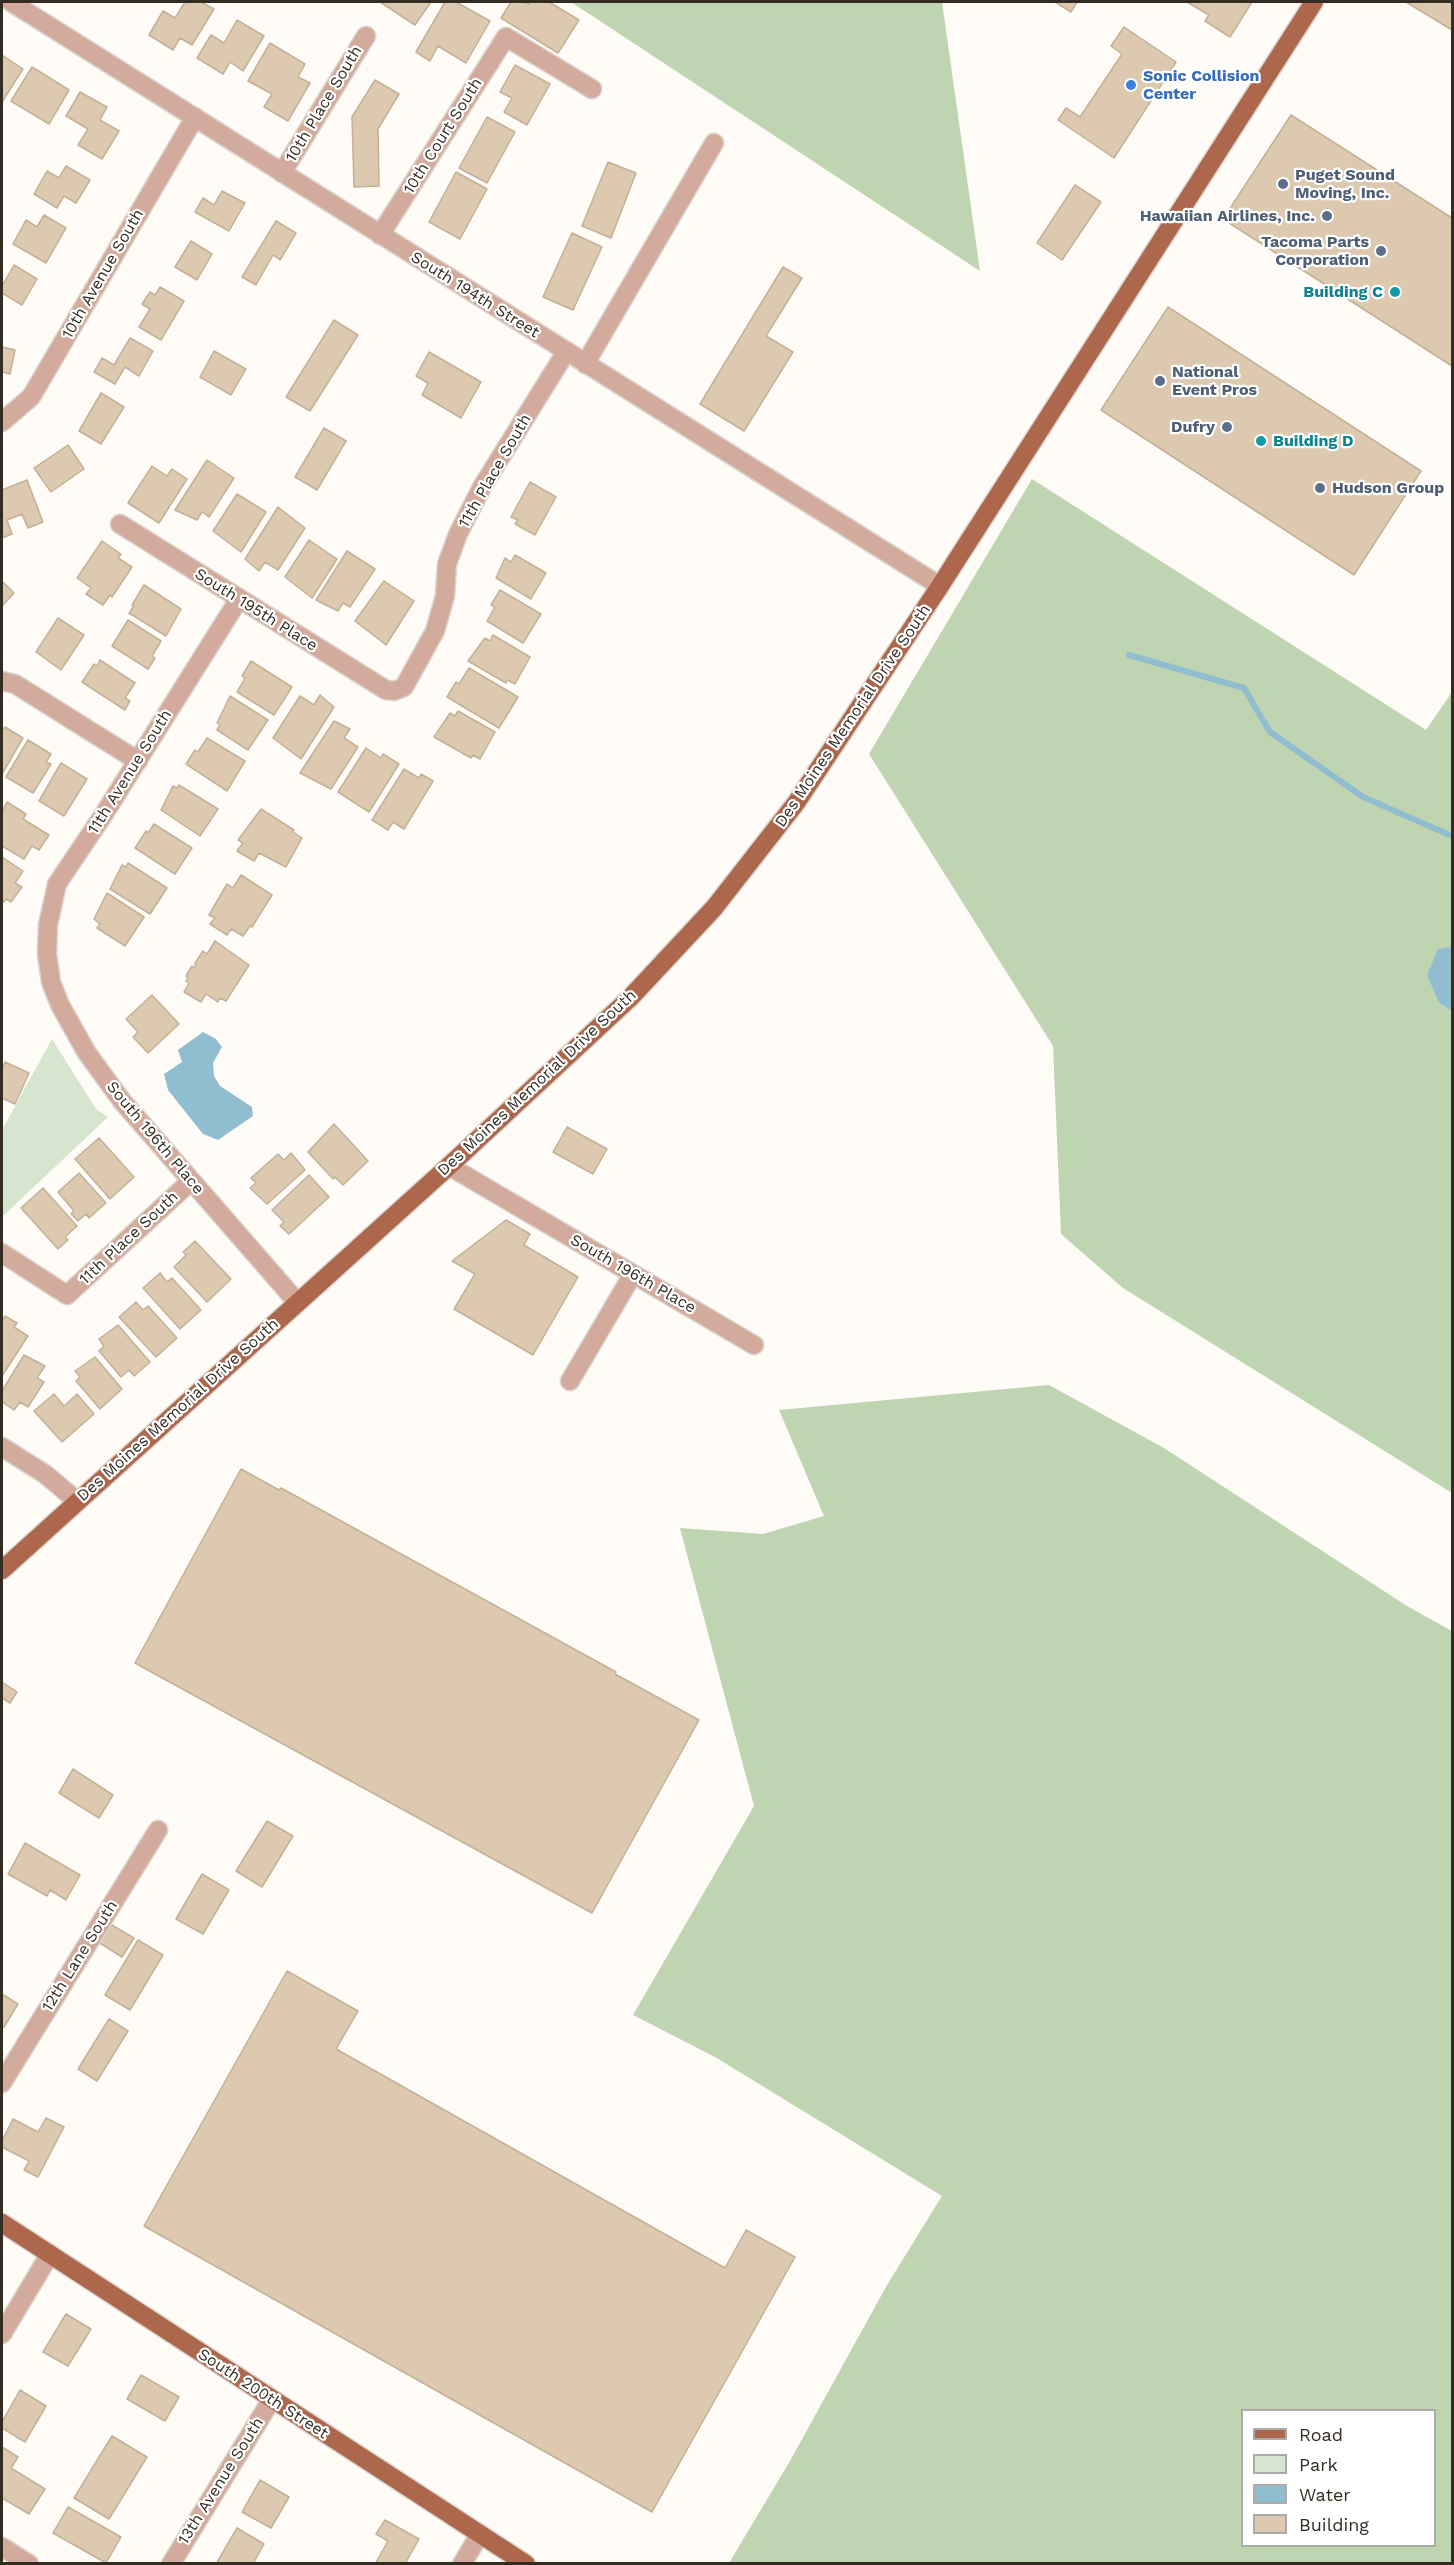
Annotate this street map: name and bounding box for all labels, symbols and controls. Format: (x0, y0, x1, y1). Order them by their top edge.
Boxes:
street label: 10th Place South (282, 43, 366, 165)
place label: Sonic Collision Center (1143, 66, 1259, 104)
street label: 10th Court South (400, 74, 486, 198)
marker: Sonic Collision Center (1124, 78, 1138, 92)
place label: Puget Sound Moving, Inc. (1295, 165, 1395, 203)
marker: Puget Sound Moving, Inc. (1276, 177, 1290, 191)
street label: 10th Avenue South (58, 206, 148, 342)
place label: Hawaiian Airlines, Inc. (1140, 206, 1315, 226)
marker: Hawaiian Airlines, Inc. (1320, 209, 1334, 223)
place label: Tacoma Parts Corporation (1261, 232, 1369, 270)
marker: Tacoma Parts Corporation (1374, 244, 1388, 258)
street label: South 194th Street (407, 248, 543, 342)
place label: Building C (1303, 282, 1383, 302)
marker: Building C (1388, 285, 1402, 299)
place label: National Event Pros (1172, 362, 1257, 400)
marker: National Event Pros (1153, 374, 1167, 388)
street label: 11th Place South (455, 411, 535, 531)
place label: Dufry (1171, 417, 1215, 437)
marker: Dufry (1220, 420, 1234, 434)
place label: Building D (1273, 431, 1353, 451)
marker: Building D (1254, 434, 1268, 448)
place label: Hudson Group (1332, 478, 1444, 498)
marker: Hudson Group (1313, 481, 1327, 495)
street label: South 195th Place (191, 564, 321, 656)
street label: Des Moines Memorial Drive South (771, 601, 935, 831)
street label: 11th Avenue South (84, 706, 176, 838)
street label: Des Moines Memorial Drive South (434, 986, 640, 1180)
street label: South 196th Place (102, 1078, 208, 1198)
street label: 11th Place South (76, 1187, 182, 1289)
street label: South 196th Place (567, 1230, 699, 1318)
street label: Des Moines Memorial Drive South (73, 1314, 283, 1506)
street label: 12th Lane South (38, 1897, 122, 2015)
street label: South 200th Street (194, 2345, 332, 2443)
legend (1241, 2409, 1436, 2547)
street label: 13th Avenue South (174, 2414, 268, 2548)
text: Road (1299, 2424, 1343, 2445)
text: Park (1299, 2454, 1338, 2475)
text: Water (1299, 2484, 1351, 2505)
text: Building (1299, 2514, 1369, 2535)

